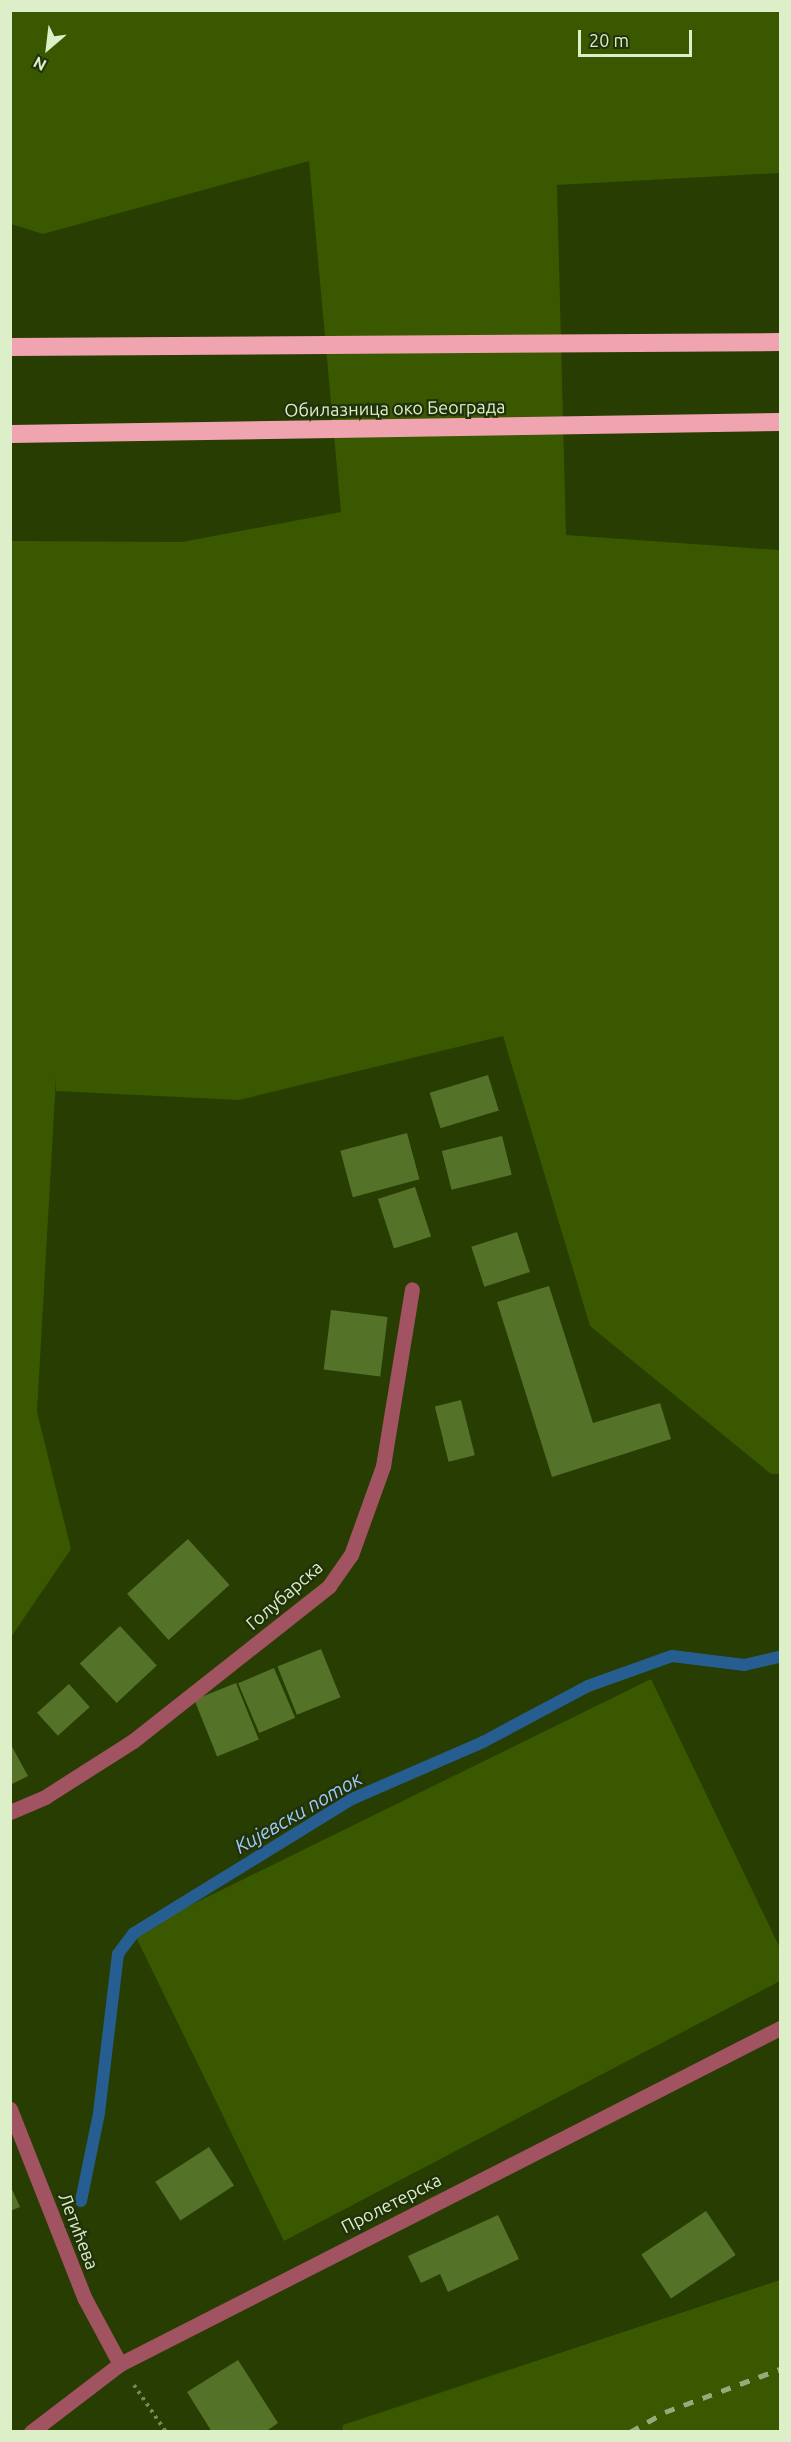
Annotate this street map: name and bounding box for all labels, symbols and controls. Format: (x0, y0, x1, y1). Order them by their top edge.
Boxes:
north arrow (18, 18, 78, 78)
scale bar (581, 18, 695, 56)
text: 20 m (589, 30, 629, 50)
text: N (30, 53, 49, 75)
street label: Обилазница око Београда (284, 395, 506, 421)
street label: Голубарска (241, 1556, 327, 1634)
water label: Кијевски поток (230, 1766, 366, 1858)
street label: Пролетерска (337, 2169, 445, 2237)
street label: Летићева (55, 2190, 103, 2272)

